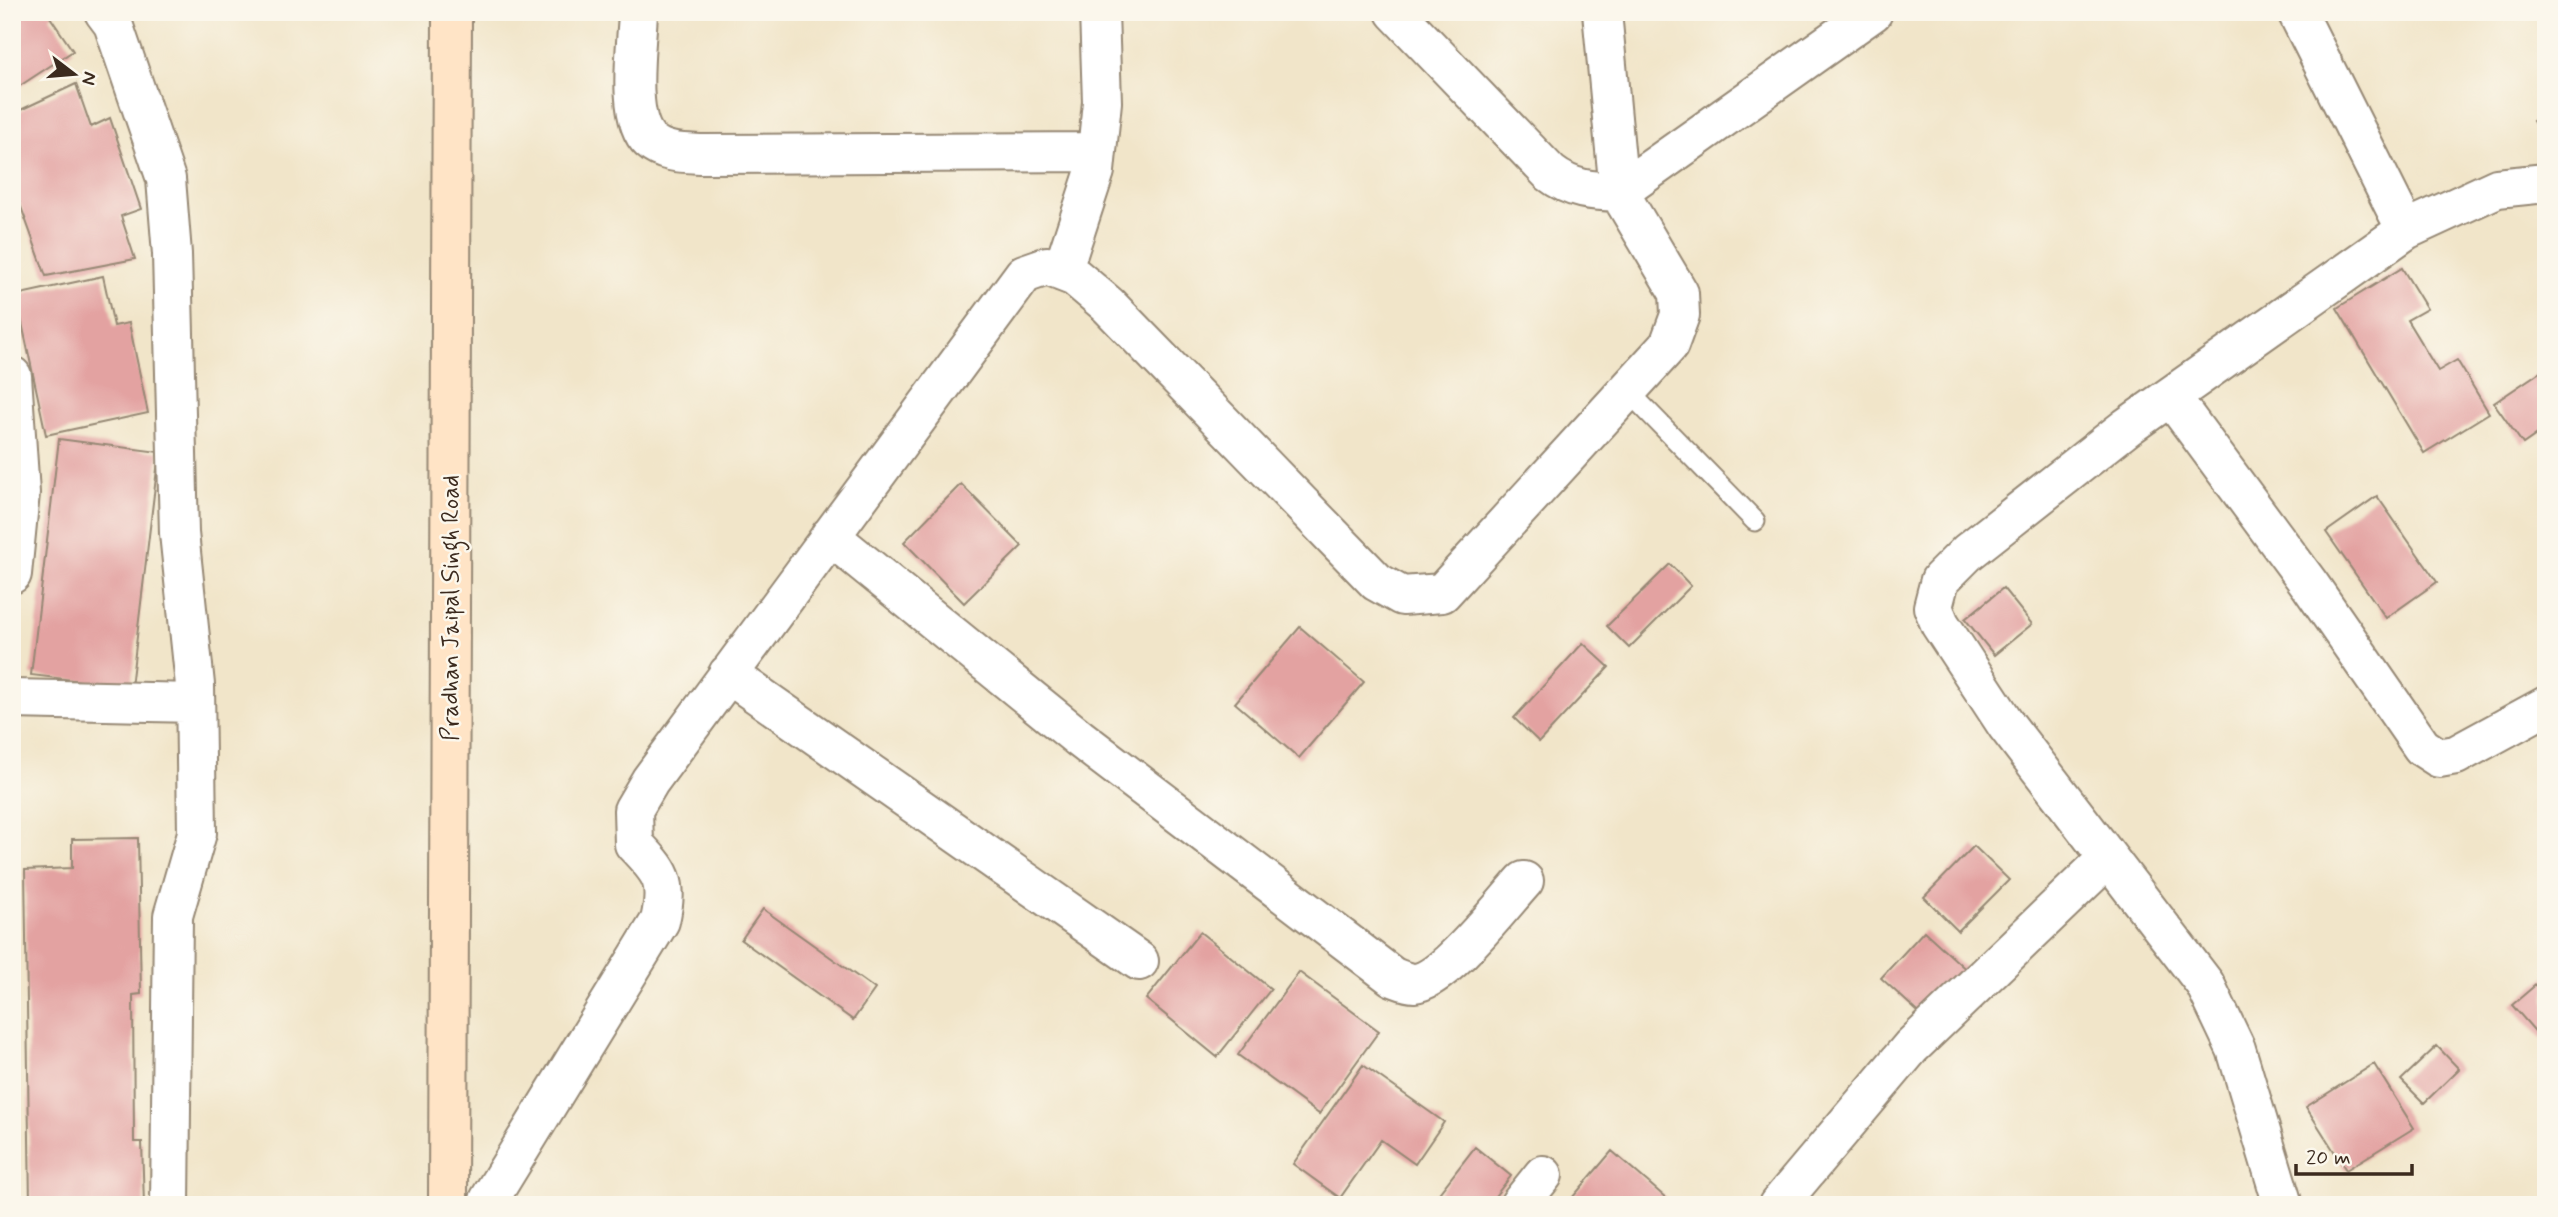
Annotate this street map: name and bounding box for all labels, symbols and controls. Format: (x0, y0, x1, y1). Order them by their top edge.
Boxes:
north arrow (38, 38, 108, 108)
text: N (75, 69, 103, 88)
street label: Pradhan Jaipal Singh Road (436, 475, 470, 741)
scale bar (2296, 1133, 2411, 1177)
text: 20 m (2306, 1144, 2351, 1172)

